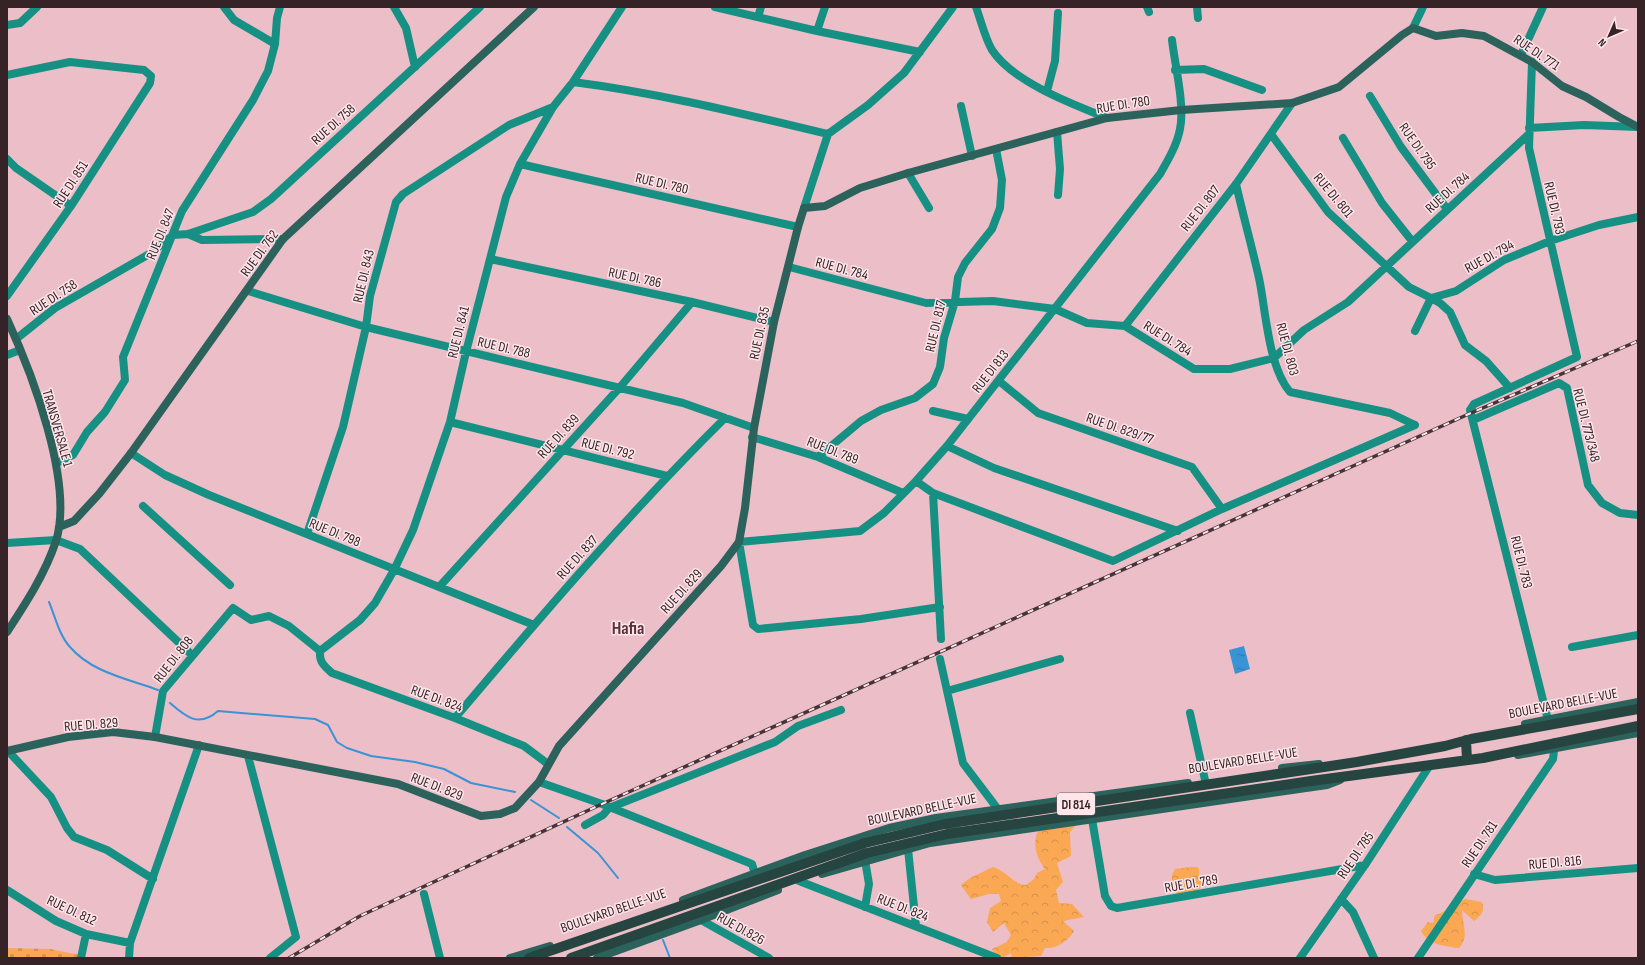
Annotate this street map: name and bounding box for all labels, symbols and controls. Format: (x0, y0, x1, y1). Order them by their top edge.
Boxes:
north arrow (1589, 16, 1629, 56)
street label: RUE DI. 771 (1510, 31, 1563, 74)
text: N (1596, 36, 1609, 49)
street label: RUE DI. 780 (1095, 92, 1151, 117)
street label: RUE DI. 758 (308, 100, 359, 149)
street label: RUE DI. 795 (1395, 120, 1440, 173)
street label: RUE DI. 851 (49, 158, 92, 211)
street label: RUE DI. 784 (1422, 168, 1473, 217)
street label: RUE DI. 780 (634, 169, 690, 198)
street label: RUE DI. 801 (1310, 169, 1357, 221)
street label: RUE DI. 793 (1540, 180, 1569, 236)
street label: RUE DI. 807 (1177, 182, 1224, 235)
street label: RUE DI. 847 (143, 206, 179, 262)
street label: RUE DI. 762 (237, 226, 282, 280)
street label: RUE DI. 794 (1462, 236, 1517, 277)
street label: RUE DI. 843 (349, 248, 378, 304)
street label: RUE DI. 784 (814, 253, 870, 284)
street label: RUE DI. 786 (607, 264, 663, 291)
street label: RUE DI. 758 (26, 276, 80, 319)
street label: RUE DI. 817 (921, 298, 950, 354)
street label: RUE DI. 841 (444, 304, 473, 360)
street label: RUE DI. 835 (746, 305, 773, 361)
street label: RUE DI. 784 (1140, 317, 1195, 360)
street label: RUE DI. 803 (1272, 321, 1303, 378)
street label: RUE DI. 788 (476, 333, 532, 362)
street label: RUE DI 813 (968, 346, 1013, 396)
street label: TRANSVERSALE 1 (38, 387, 77, 469)
street label: RUE DI. 773/348 (1569, 387, 1604, 464)
street label: RUE DI. 829/77 (1084, 409, 1156, 448)
street label: RUE DI. 839 (534, 411, 583, 462)
street label: RUE DI. 789 (805, 433, 861, 468)
street label: RUE DI. 792 (580, 434, 636, 463)
street label: RUE DI. 798 (307, 514, 363, 550)
street label: RUE DI. 837 (553, 531, 602, 583)
street label: RUE DI. 783 (1507, 534, 1536, 590)
street label: RUE DI. 829 (657, 566, 706, 617)
district label: Hafia (612, 618, 644, 639)
street label: RUE DI. 808 (150, 633, 197, 686)
street label: RUE DI. 824 (409, 681, 465, 716)
street label: BOULEVARD BELLE-VUE (1507, 685, 1619, 722)
street label: RUE DI. 829 (63, 714, 119, 735)
street label: BOULEVARD BELLE-VUE (1187, 743, 1299, 778)
street label: RUE DI. 829 (408, 769, 465, 804)
street label: BOULEVARD BELLE-VUE (866, 790, 978, 829)
road number: DI 814 (1057, 793, 1095, 815)
street label: RUE DI. 781 (1458, 818, 1501, 871)
street label: RUE DI. 785 (1333, 828, 1378, 882)
street label: RUE DI. 816 (1528, 852, 1582, 873)
street label: RUE DI. 789 (1163, 870, 1219, 897)
street label: BOULEVARD BELLE-VUE (558, 884, 668, 936)
street label: RUE DI. 824 (875, 890, 931, 925)
street label: RUE DI. 812 (44, 892, 100, 929)
street label: RUE DI.826 (714, 908, 768, 948)

